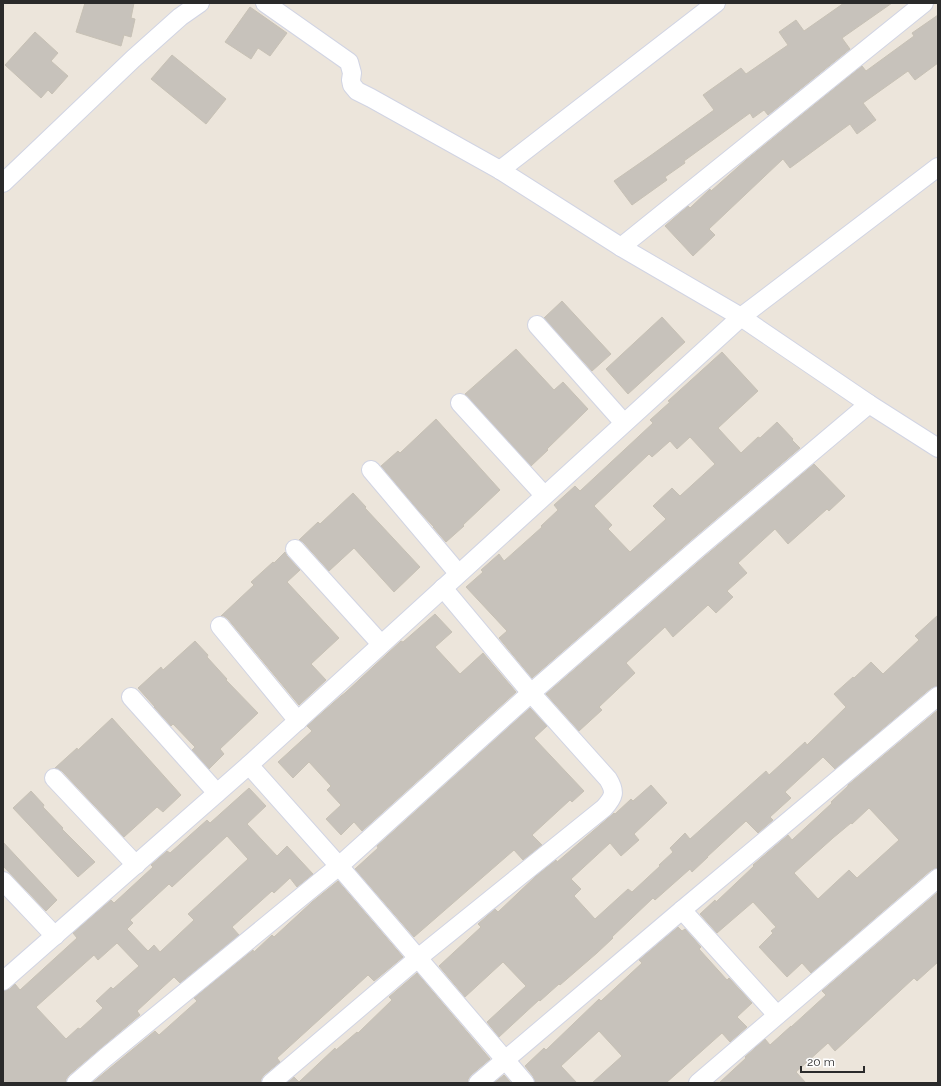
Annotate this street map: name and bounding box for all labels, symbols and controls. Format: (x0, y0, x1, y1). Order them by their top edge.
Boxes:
scale bar (801, 1048, 864, 1074)
text: 20 m (807, 1055, 835, 1069)

